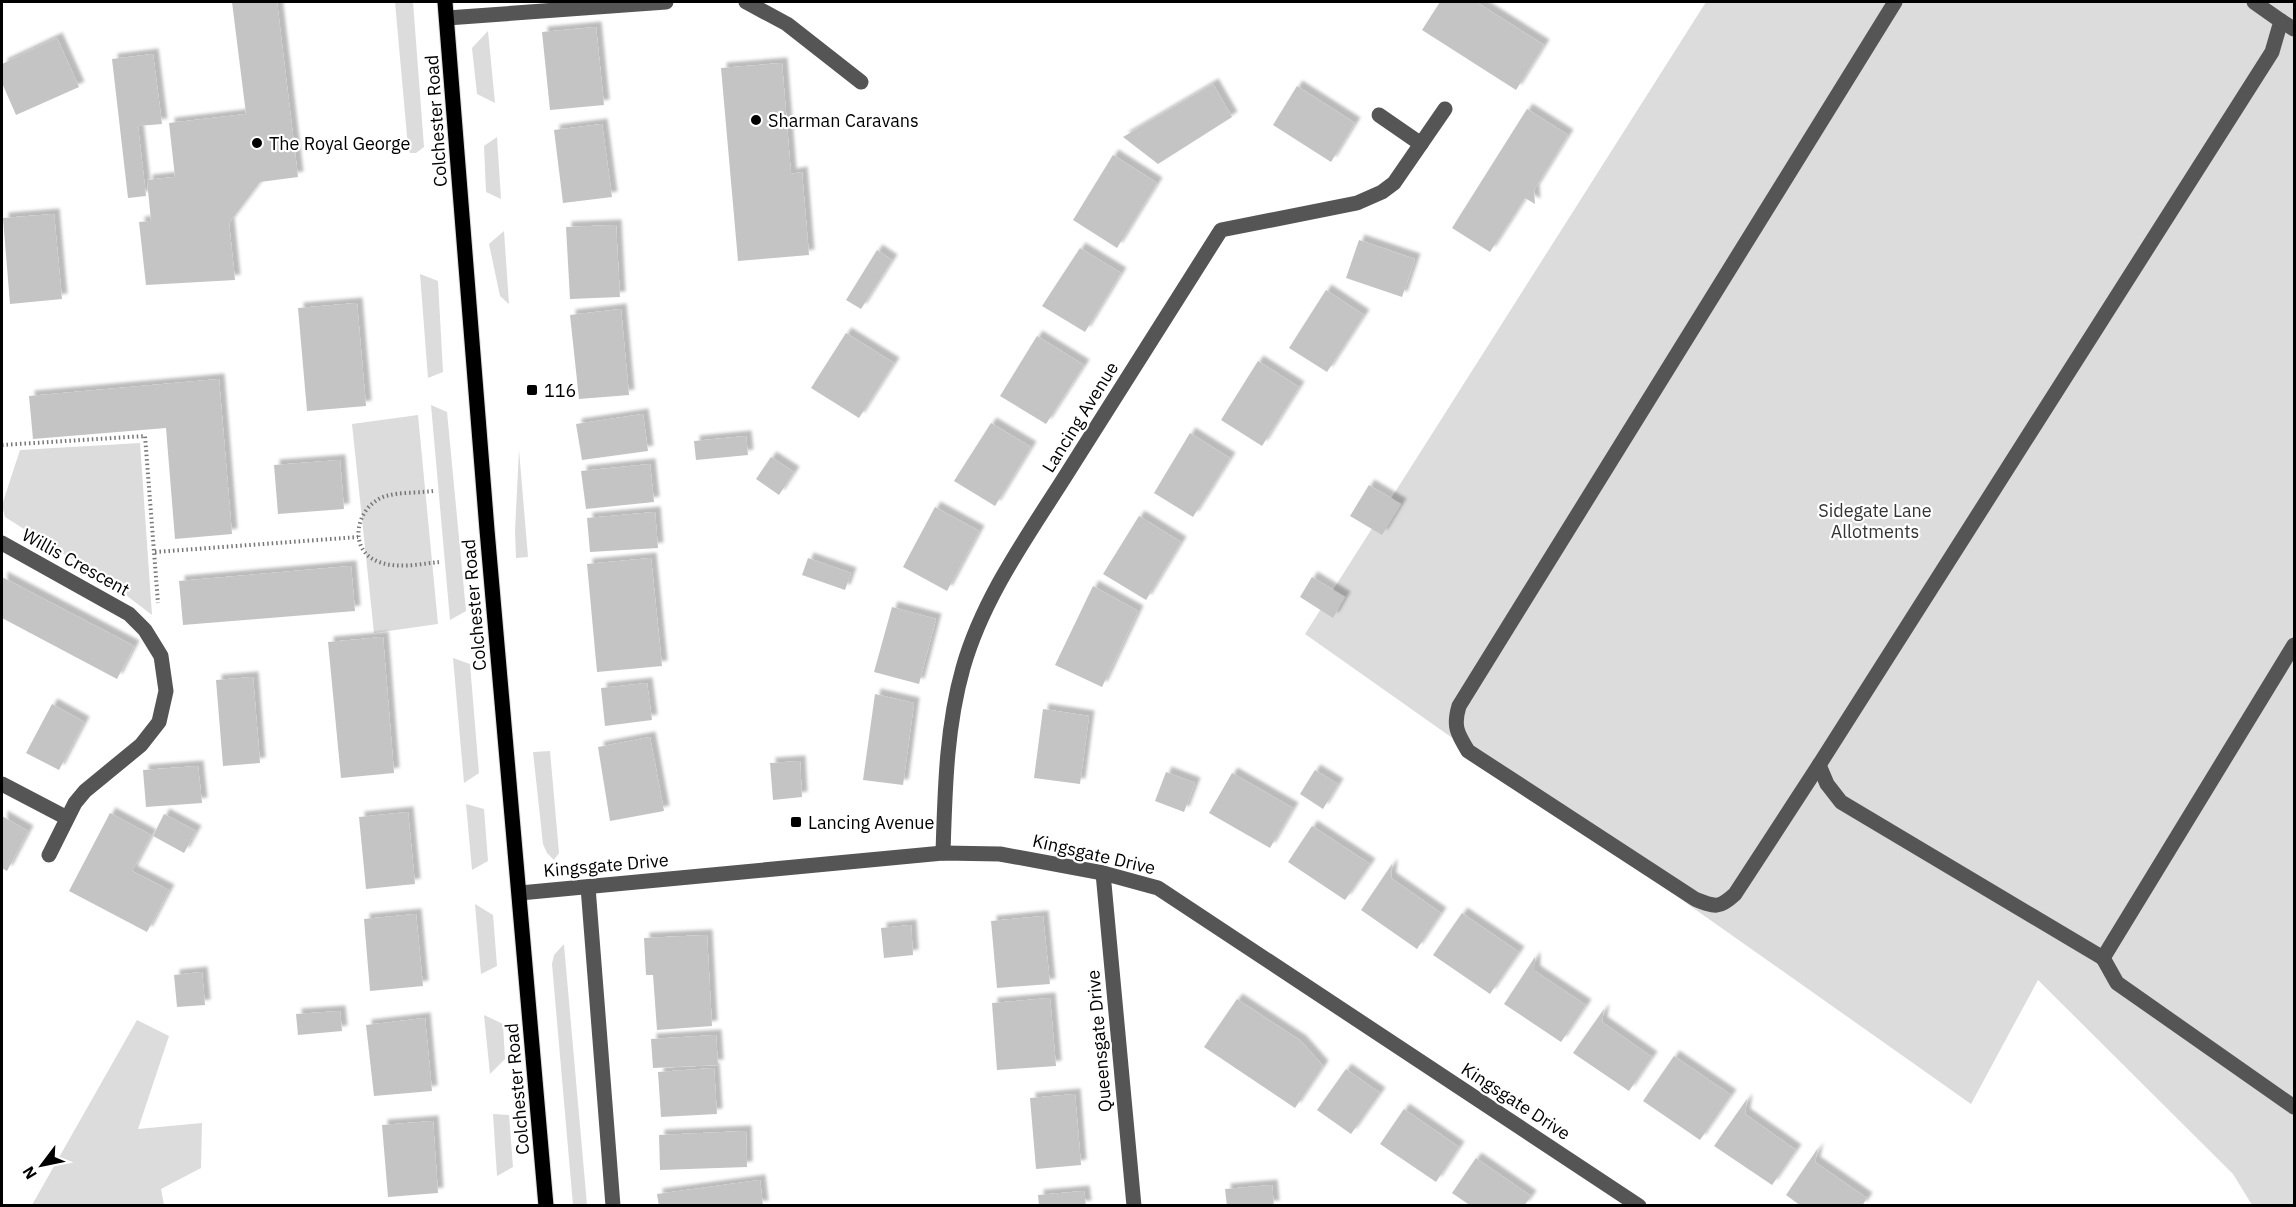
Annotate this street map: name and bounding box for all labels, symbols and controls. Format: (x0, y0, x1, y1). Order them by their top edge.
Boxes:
street label: Colchester Road (420, 54, 452, 188)
place label: Sharman Caravans (768, 109, 919, 132)
marker: Sharman Caravans (749, 113, 763, 127)
place label: The Royal George (269, 132, 410, 155)
marker: The Royal George (250, 136, 264, 150)
street label: Lancing Avenue (1037, 357, 1123, 477)
place label: 116 (544, 379, 576, 402)
marker: 116 (525, 383, 539, 397)
park label: Sidegate Lane Allotments (1818, 499, 1932, 543)
street label: Willis Crescent (18, 523, 134, 601)
street label: Colchester Road (457, 538, 491, 672)
place label: Lancing Avenue (808, 811, 935, 834)
marker: Lancing Avenue (789, 815, 803, 829)
street label: Kingsgate Drive (1030, 829, 1158, 879)
street label: Kingsgate Drive (543, 848, 670, 882)
street label: Queensgate Drive (1081, 969, 1117, 1113)
street label: Colchester Road (500, 1022, 534, 1156)
street label: Kingsgate Drive (1457, 1057, 1575, 1145)
north arrow (12, 1135, 72, 1195)
text: N (18, 1163, 41, 1183)

